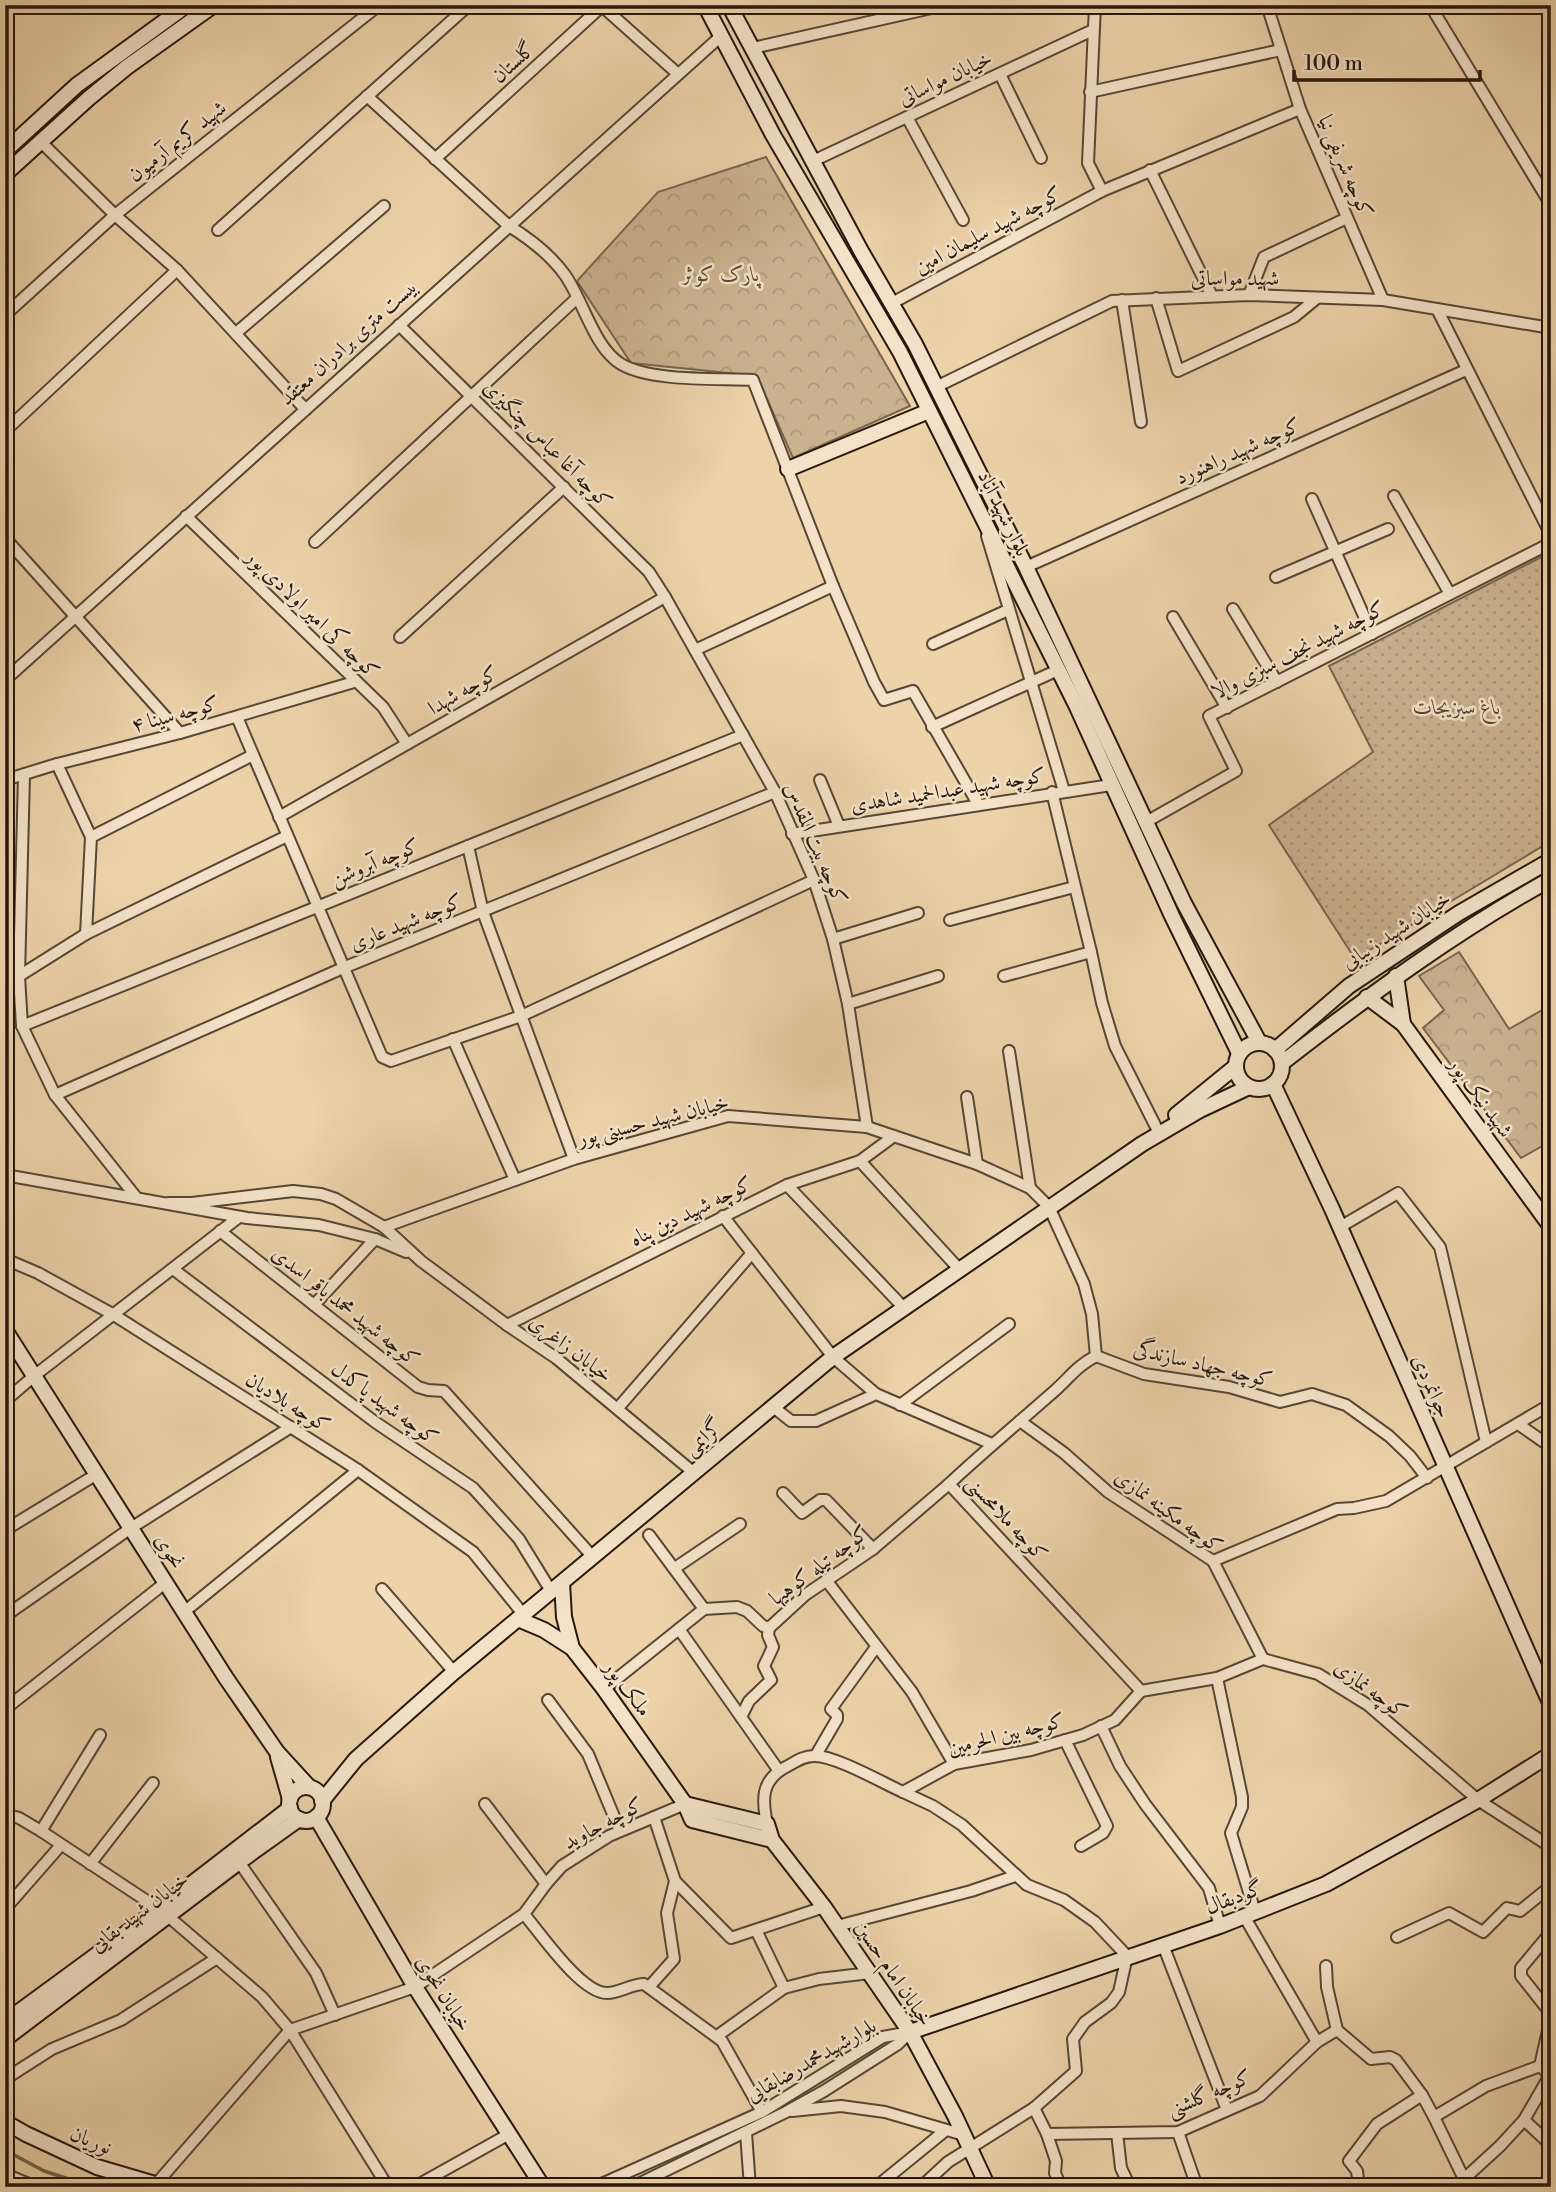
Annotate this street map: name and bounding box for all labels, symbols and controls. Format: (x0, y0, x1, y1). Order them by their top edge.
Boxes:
street label: گلستان (486, 36, 541, 89)
scale bar (1294, 38, 1479, 82)
street label: خیابان مواساتی (894, 46, 997, 112)
text: 100 m (1304, 51, 1363, 77)
street label: شهید کریم آرمیون (123, 94, 235, 191)
street label: کوچه شریفی نیا (1311, 111, 1378, 222)
street label: کوچه شهید سلیمان امین (910, 181, 1067, 281)
park label: پارک کوثر (680, 262, 762, 289)
street label: شهید مواساتی (1191, 266, 1279, 292)
street label: بیست متری برادران معتقد (274, 274, 423, 412)
street label: کوچه آغا عباس چنگیزی (477, 374, 618, 515)
street label: کوچه شهید راهنورد (1171, 413, 1305, 491)
street label: بلوار شهید آباد (971, 466, 1036, 561)
street label: کوچه کی امیر اولادی پور (238, 542, 385, 686)
street label: کوچه شهید نجف سبزی والا (1207, 596, 1390, 706)
street label: کوچه شهدا (423, 660, 504, 721)
street label: کوچه سینا ۴ (129, 691, 222, 739)
park label: باغ سبزیجات (1413, 695, 1501, 725)
street label: کوچه شهید عبدالحمید شاهدی (849, 763, 1047, 819)
street label: کوچه بیت المقدس (778, 779, 852, 908)
street label: کوچه آبروشن (327, 832, 424, 893)
street label: خیابان شهید زیبایی (1337, 886, 1456, 976)
street label: کوچه شهید عاری (346, 888, 467, 957)
street label: شهید نیک پور (1440, 1051, 1518, 1144)
street label: خیابان شهید حسینی پور (573, 1090, 732, 1154)
street label: کوچه شهید دین پناه (626, 1171, 757, 1254)
street label: کوچه شهید محمد باقر اسدی (266, 1241, 425, 1373)
street label: خیابان زاغری (523, 1309, 617, 1389)
street label: کوچه جهاد سازندگی (1131, 1332, 1276, 1394)
street label: جوانمردی (1405, 1350, 1457, 1423)
street label: کوچه شهید پاکدل (325, 1355, 444, 1452)
street label: کوچه بلادیان (240, 1367, 335, 1439)
street label: گرایمی (677, 1412, 729, 1462)
street label: کوچه مکینه نمازی (1109, 1464, 1228, 1560)
street label: کوچه ملامحسنی (959, 1470, 1053, 1568)
street label: کوچه تیله کوهیها (765, 1520, 875, 1612)
street label: نحوی (148, 1529, 190, 1574)
street label: ملک پور (596, 1654, 657, 1723)
street label: کوچه نمازی (1329, 1654, 1412, 1725)
street label: کوچه بین الحرمین (945, 1708, 1067, 1762)
street label: کوچه جاوید (559, 1792, 648, 1856)
street label: خیابان شهید بقایی (85, 1867, 194, 1958)
street label: گودبقال (1202, 1875, 1267, 1921)
street label: خیابان امام حسین (845, 1916, 938, 2034)
street label: خیابان نحوی (409, 1950, 477, 2037)
street label: بلوارشهیدمحمدرضابقایی (742, 2013, 881, 2109)
street label: کوچه گلشنی (1163, 2064, 1256, 2124)
street label: نوریان (66, 2121, 115, 2161)

